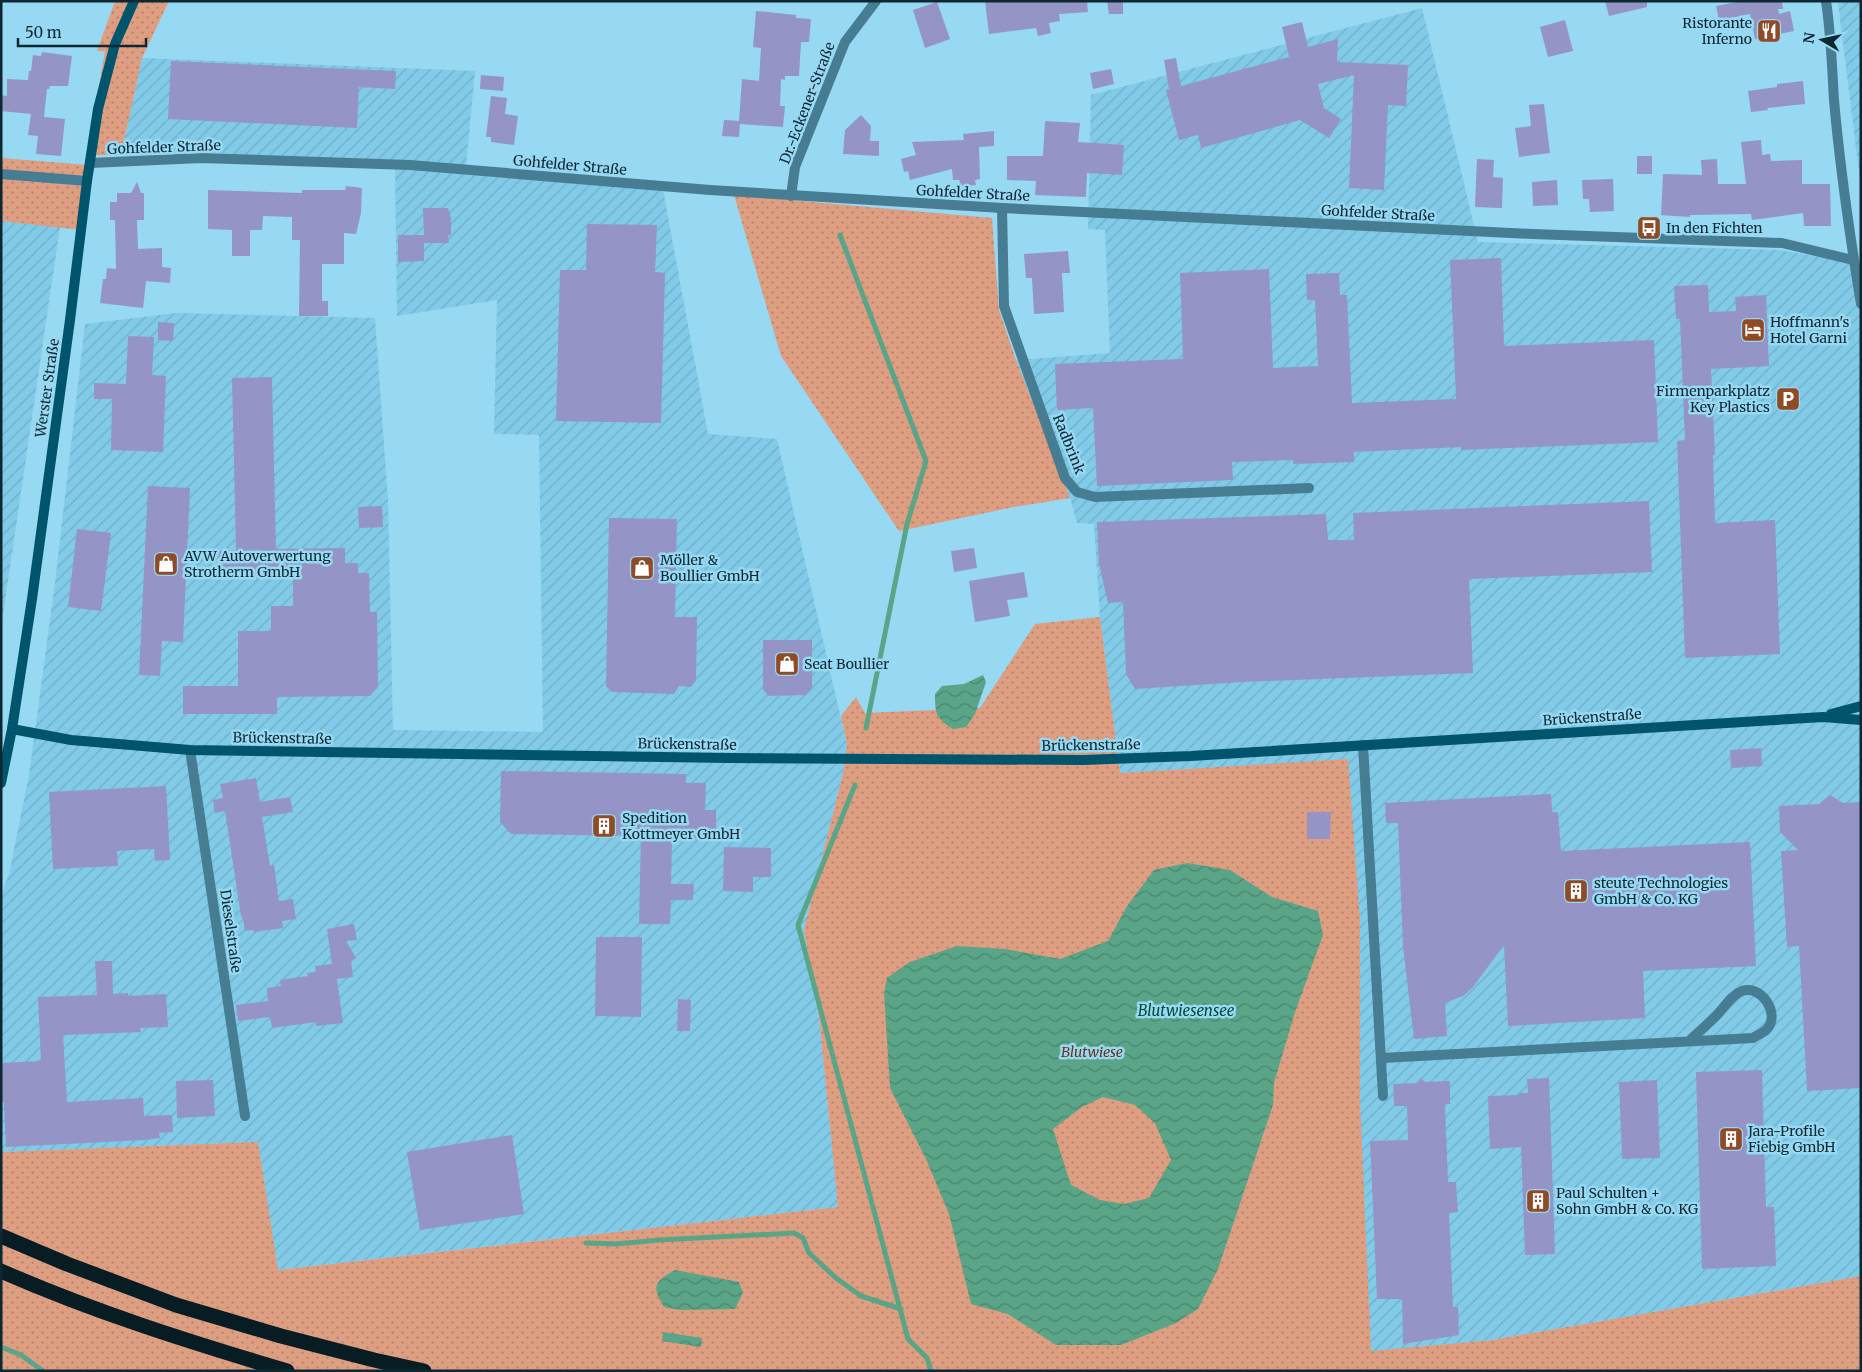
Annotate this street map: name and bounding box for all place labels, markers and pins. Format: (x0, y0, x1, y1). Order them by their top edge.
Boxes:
place label: Ristorante Inferno (1682, 14, 1752, 48)
restaurant icon: Ristorante Inferno (1756, 18, 1782, 44)
bus stop icon: In den Fichten (1636, 215, 1662, 241)
place label: In den Fichten (1666, 219, 1763, 237)
place label: Hoffmann's Hotel Garni (1770, 313, 1850, 347)
hotel icon: Hoffmann's Hotel Garni (1740, 317, 1766, 343)
place label: Firmenparkplatz Key Plastics (1656, 382, 1770, 416)
parking icon: Firmenparkplatz Key Plastics (1775, 386, 1801, 412)
place label: AVW Autoverwertung Strotherm GmbH (183, 547, 331, 581)
shop icon: AVW Autoverwertung Strotherm GmbH (153, 551, 179, 577)
place label: Möller & Boullier GmbH (660, 551, 760, 585)
shop icon: Möller & Boullier GmbH (629, 555, 655, 581)
shop icon: Seat Boullier (774, 651, 800, 677)
place label: Seat Boullier (804, 655, 889, 673)
place label: Spedition Kottmeyer GmbH (622, 809, 740, 843)
building icon: Spedition Kottmeyer GmbH (591, 813, 617, 839)
place label: steute Technologies GmbH & Co. KG (1594, 874, 1728, 908)
building icon: steute Technologies GmbH & Co. KG (1563, 878, 1589, 904)
place label: Jara-Profile Fiebig GmbH (1747, 1122, 1836, 1156)
building icon: Jara-Profile Fiebig GmbH (1718, 1126, 1744, 1152)
place label: Paul Schulten + Sohn GmbH & Co. KG (1556, 1184, 1698, 1218)
building icon: Paul Schulten + Sohn GmbH & Co. KG (1525, 1188, 1551, 1214)

